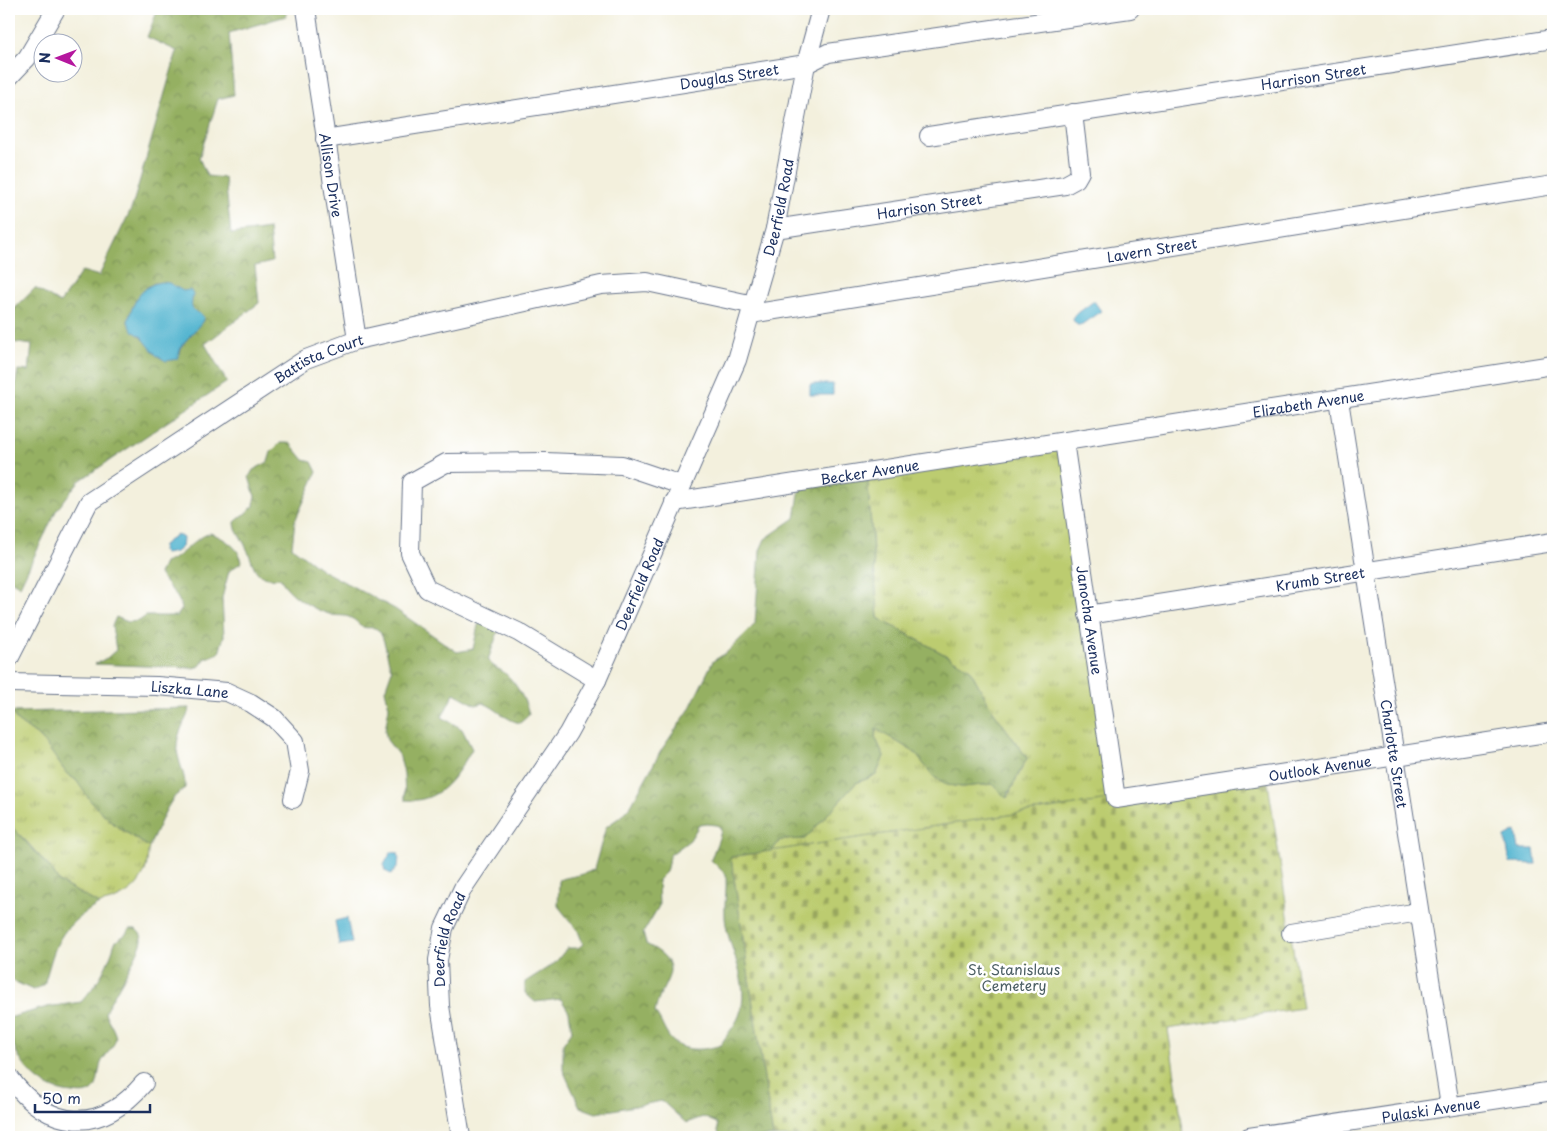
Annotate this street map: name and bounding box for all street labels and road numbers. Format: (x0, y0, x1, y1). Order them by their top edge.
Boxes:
street label: Douglas Street (678, 58, 780, 94)
street label: Harrison Street (1259, 58, 1368, 95)
street label: Allison Drive (315, 131, 348, 219)
street label: Deerfield Road (757, 157, 799, 258)
street label: Harrison Street (875, 187, 984, 224)
street label: Lavern Street (1105, 232, 1199, 267)
street label: Battista Court (269, 328, 366, 388)
street label: Elizabeth Avenue (1251, 384, 1366, 422)
street label: Becker Avenue (819, 453, 921, 490)
street label: Deerfield Road (610, 534, 668, 633)
street label: Krumb Street (1274, 561, 1366, 596)
street label: Janocha Avenue (1072, 564, 1108, 676)
street label: Liszka Lane (151, 675, 230, 703)
street label: Charlotte Street (1376, 698, 1414, 810)
street label: Outlook Avenue (1267, 749, 1373, 786)
street label: Deerfield Road (427, 888, 470, 988)
street label: Pulaski Avenue (1380, 1092, 1482, 1127)

